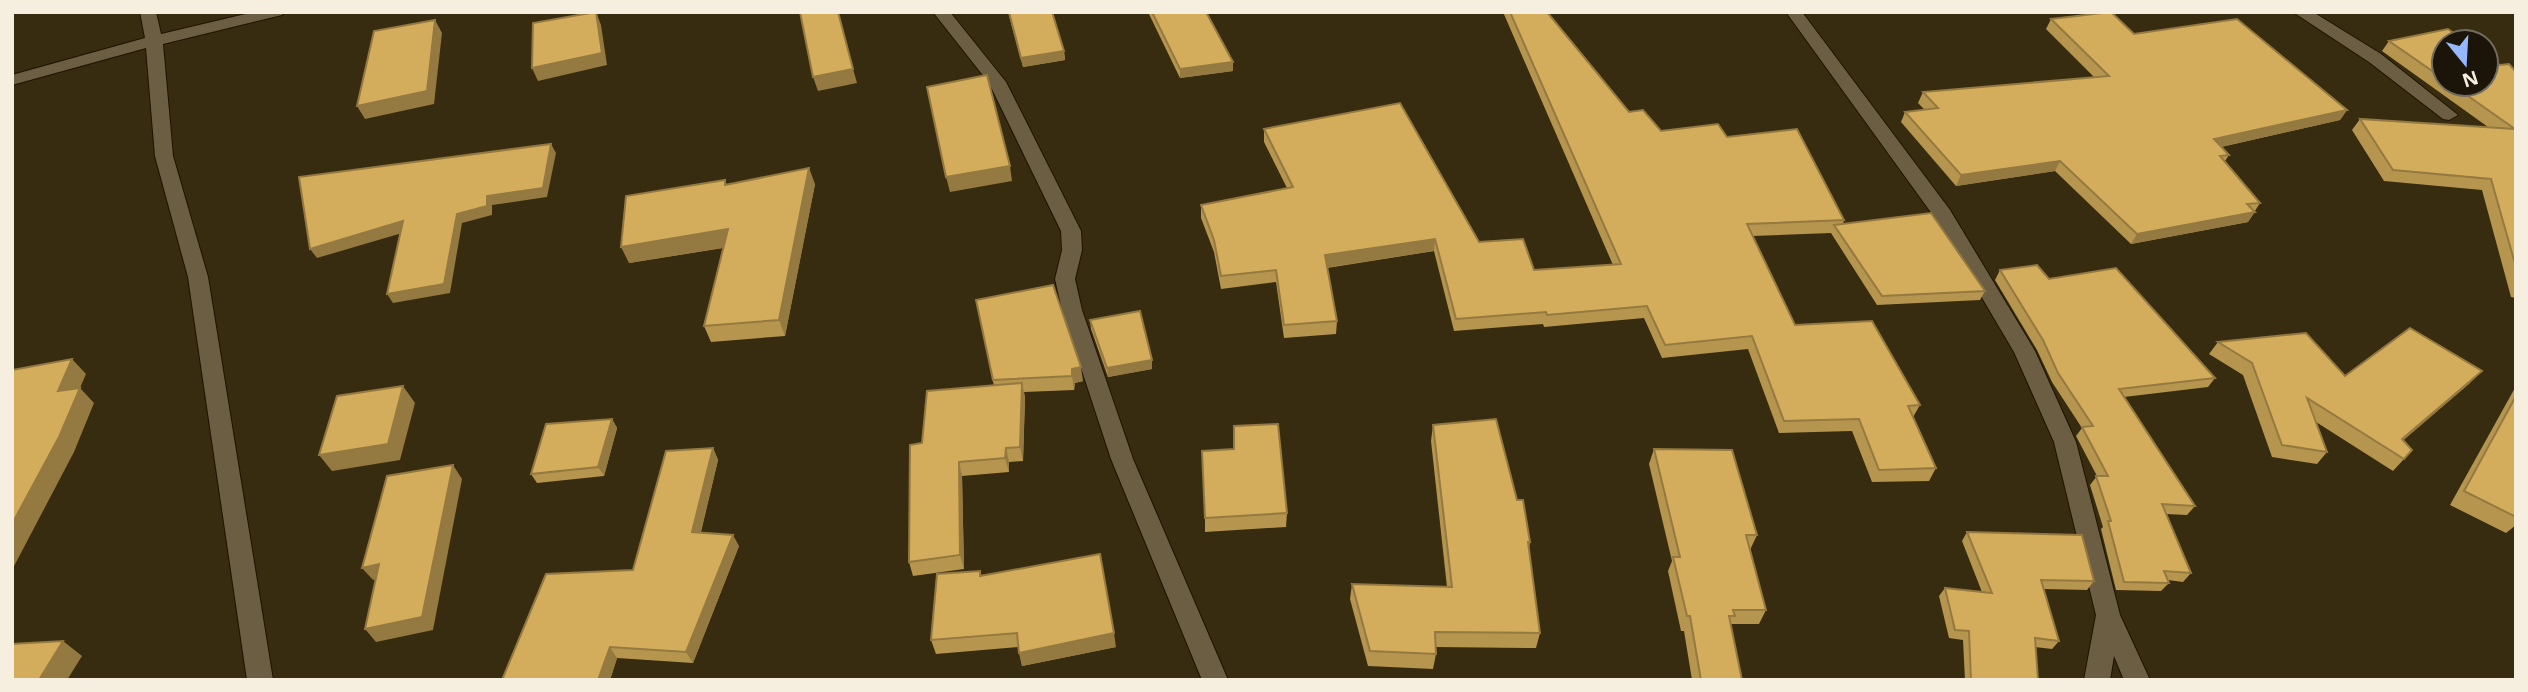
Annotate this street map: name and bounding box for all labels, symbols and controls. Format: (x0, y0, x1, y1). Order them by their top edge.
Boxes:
north arrow (2430, 28, 2500, 98)
text: N (2459, 64, 2482, 94)

